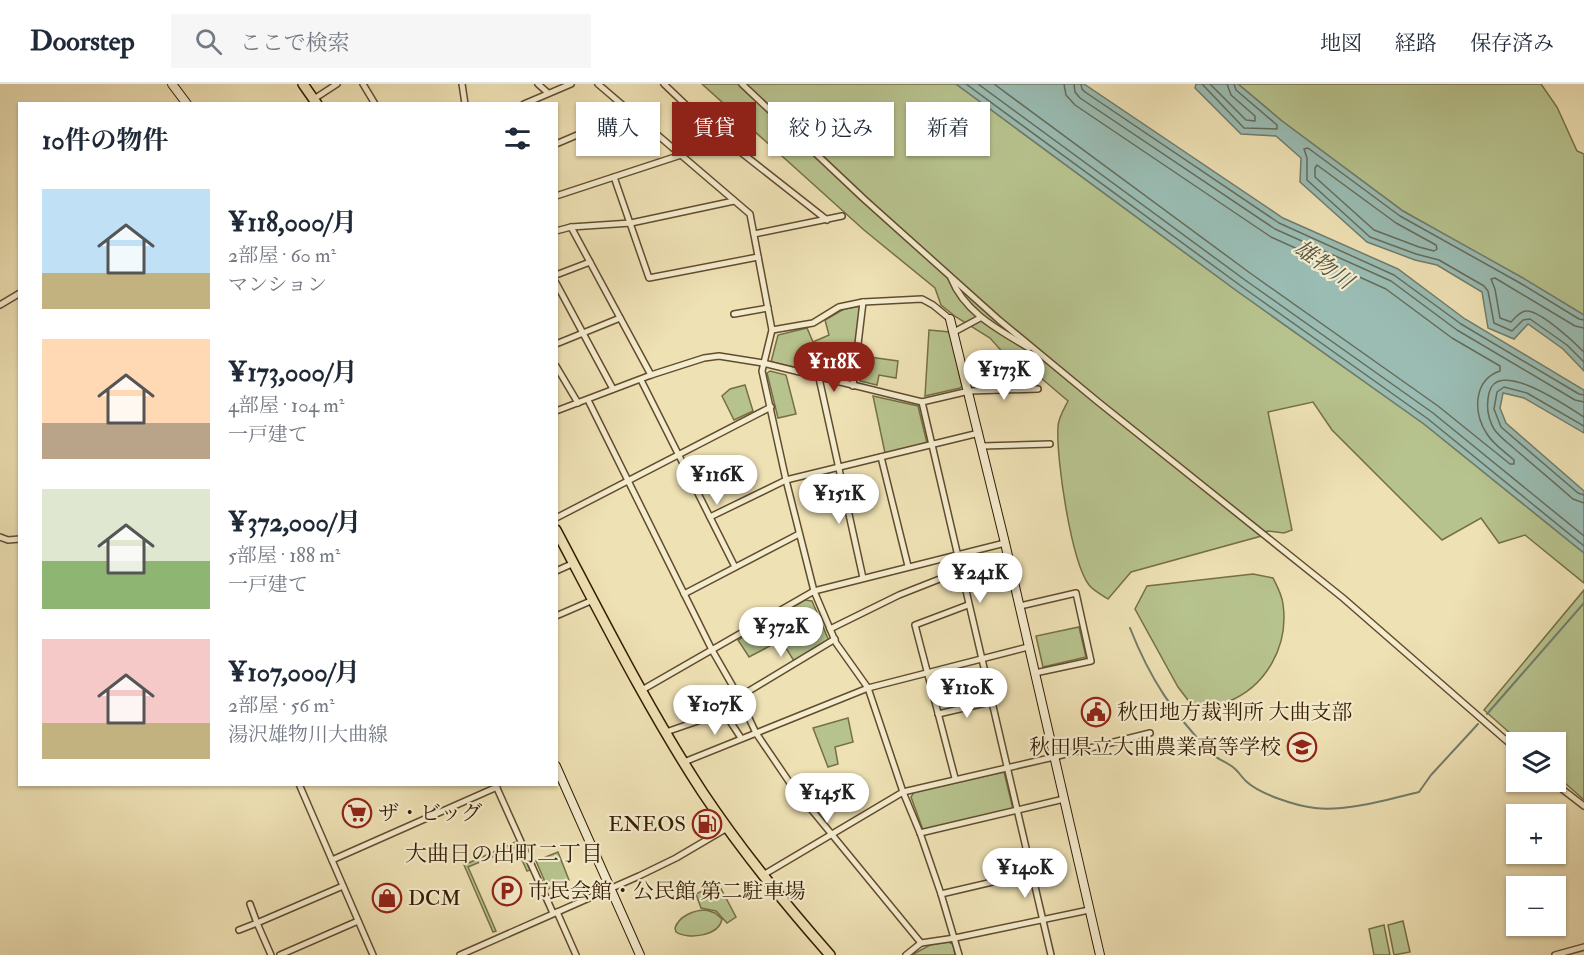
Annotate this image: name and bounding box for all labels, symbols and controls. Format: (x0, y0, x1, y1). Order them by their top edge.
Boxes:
search box (171, 14, 591, 68)
text: Doorstep (30, 24, 135, 59)
icon: search (192, 25, 225, 58)
text: ここで検索 (240, 29, 350, 57)
text: 地図 (1320, 30, 1362, 57)
text: 経路 (1395, 30, 1437, 57)
text: 保存済み (1470, 30, 1554, 57)
chip: 購入 (576, 102, 660, 156)
chip: 賃貸 (672, 102, 756, 156)
chip: 絞り込み (768, 102, 894, 156)
chip: 新着 (906, 102, 990, 156)
icon: filters (501, 122, 534, 155)
text: 10件の物件 (42, 125, 168, 157)
text: ¥118,000/月 (228, 207, 357, 239)
icon: home (90, 213, 162, 285)
water label: 雄物川 (1288, 234, 1360, 297)
text: 2部屋 · 60 m² (228, 243, 336, 268)
text: マンション (228, 272, 327, 297)
pin: ¥118K (792, 342, 876, 393)
text: ¥118K (808, 349, 860, 374)
pin: ¥173K (962, 350, 1046, 401)
text: ¥173,000/月 (228, 357, 358, 389)
text: ¥173K (977, 357, 1031, 382)
icon: home (90, 363, 162, 435)
text: 4部屋 · 104 m² (228, 393, 344, 418)
text: 一戸建て (228, 422, 308, 447)
pin: ¥116K (675, 455, 759, 506)
text: ¥116K (690, 462, 744, 487)
pin: ¥151K (797, 474, 881, 525)
text: ¥151K (813, 481, 865, 506)
text: ¥372,000/月 (228, 507, 362, 539)
icon: home (90, 513, 162, 585)
text: 5部屋 · 188 m² (228, 543, 340, 568)
pin: ¥241K (938, 553, 1022, 604)
text: ¥241K (951, 560, 1009, 585)
text: 一戸建て (228, 572, 308, 597)
pin: ¥372K (739, 607, 823, 658)
text: ¥372K (753, 614, 809, 639)
text: ¥107,000/月 (228, 657, 360, 689)
icon: home (90, 663, 162, 735)
pin: ¥110K (925, 668, 1009, 719)
text: ¥110K (940, 675, 994, 700)
pin: ¥107K (673, 685, 757, 736)
text: ¥107K (687, 692, 743, 717)
text: 2部屋 · 56 m² (228, 693, 335, 718)
public building icon: 秋田地方裁判所 大曲支部 (1080, 696, 1112, 728)
place label: 秋田地方裁判所 大曲支部 (1117, 699, 1352, 726)
text: 湯沢雄物川大曲線 (228, 722, 388, 747)
school or university icon: 秋田県立大曲農業高等学校 (1286, 731, 1318, 763)
map controls (1506, 732, 1566, 936)
button: layers (1506, 732, 1566, 792)
place label: 秋田県立大曲農業高等学校 (1029, 734, 1281, 761)
pin: ¥145K (785, 773, 869, 824)
text: ¥145K (799, 780, 855, 805)
supermarket icon: ザ・ビッグ (341, 797, 373, 829)
place label: ザ・ビッグ (378, 800, 482, 827)
button: + (1506, 804, 1566, 864)
fuel station icon: ENEOS (691, 808, 723, 840)
place label: ENEOS (608, 811, 686, 838)
district label: 大曲日の出町二丁目 (405, 840, 603, 868)
pin: ¥140K (983, 848, 1067, 899)
text: ¥140K (996, 855, 1054, 880)
parking icon: 市民会館・公民館 第二駐車場 (491, 875, 523, 907)
button: − (1506, 876, 1566, 936)
place label: 市民会館・公民館 第二駐車場 (528, 878, 805, 905)
shop icon: DCM (371, 882, 403, 914)
place label: DCM (408, 885, 461, 912)

